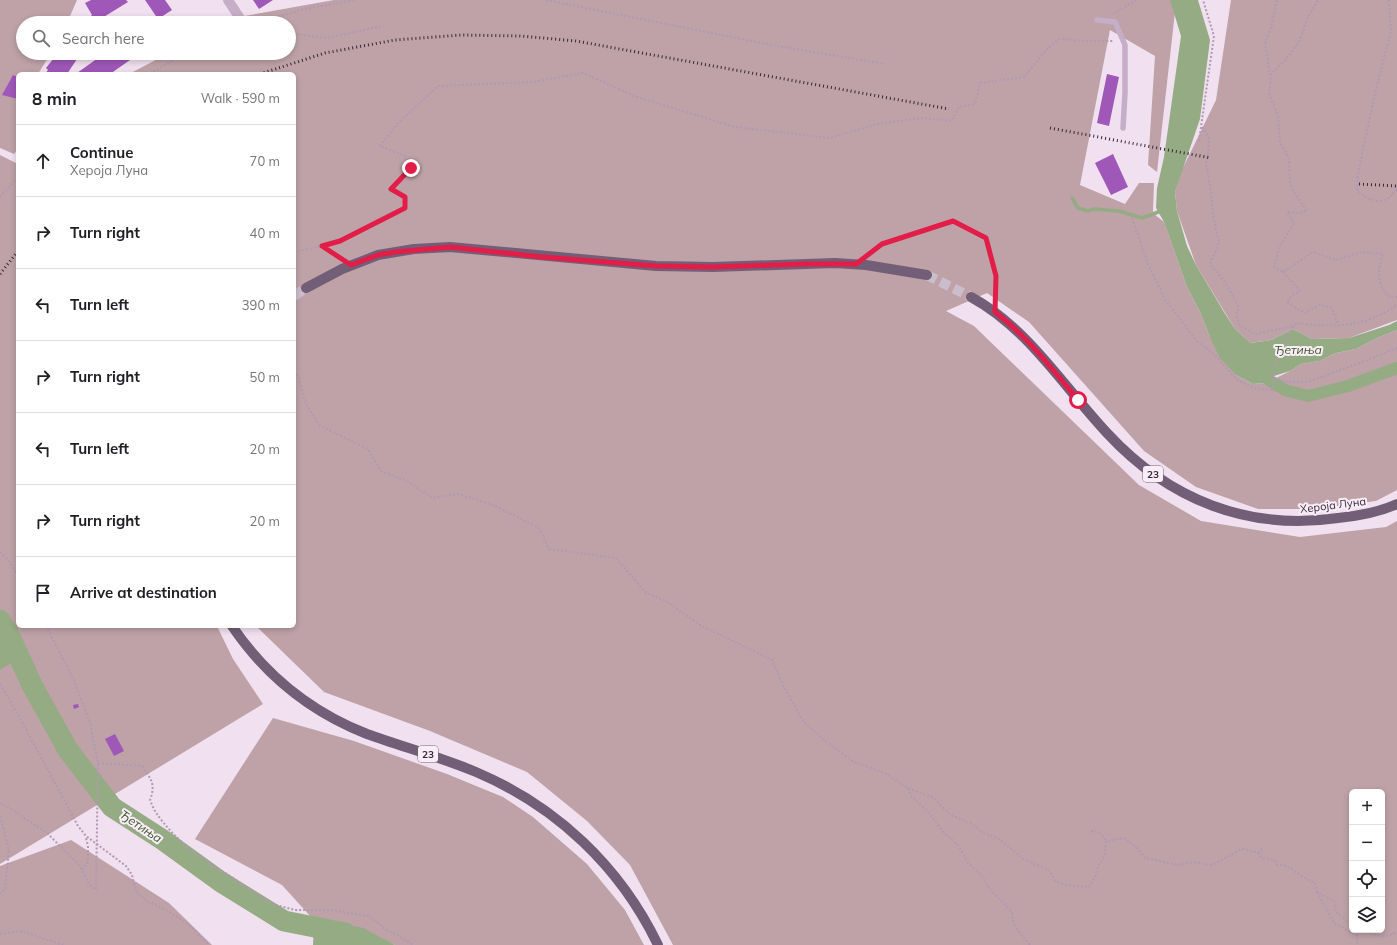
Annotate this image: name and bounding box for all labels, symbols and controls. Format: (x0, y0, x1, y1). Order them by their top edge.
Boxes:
search box (16, 16, 296, 60)
icon: search (30, 27, 52, 49)
text: Search here (62, 29, 144, 48)
text: 8 min (32, 88, 77, 109)
text: Walk · 590 m (201, 90, 280, 106)
text: Continue (70, 143, 133, 162)
icon: ahead (32, 150, 54, 172)
text: 70 m (250, 153, 280, 169)
route end (402, 159, 420, 177)
text: Хероја Луна (70, 162, 148, 178)
icon: right (32, 222, 54, 244)
text: Turn right (70, 223, 140, 242)
text: 40 m (250, 225, 280, 241)
icon: left (32, 294, 54, 316)
text: Turn left (70, 295, 129, 314)
text: 390 m (242, 297, 280, 313)
water label: Ђетиња (1274, 342, 1322, 357)
icon: right (32, 366, 54, 388)
text: Turn right (70, 367, 140, 386)
text: 50 m (250, 369, 280, 385)
route start (1069, 391, 1087, 409)
icon: left (32, 438, 54, 460)
text: Turn left (70, 439, 129, 458)
text: 20 m (250, 441, 280, 457)
road number: 23 (1143, 466, 1163, 482)
street label: Хероја Луна (1299, 494, 1367, 516)
icon: right (32, 510, 54, 532)
text: Turn right (70, 511, 140, 530)
text: 20 m (250, 513, 280, 529)
icon: arrive (32, 582, 54, 604)
text: Arrive at destination (70, 583, 217, 602)
road number: 23 (418, 746, 438, 762)
map controls (1349, 789, 1385, 933)
button: + (1349, 789, 1385, 825)
water label: Ђетиња (117, 806, 165, 846)
button: − (1349, 825, 1385, 861)
button: locate (1349, 861, 1385, 897)
button: layers (1349, 897, 1385, 933)

